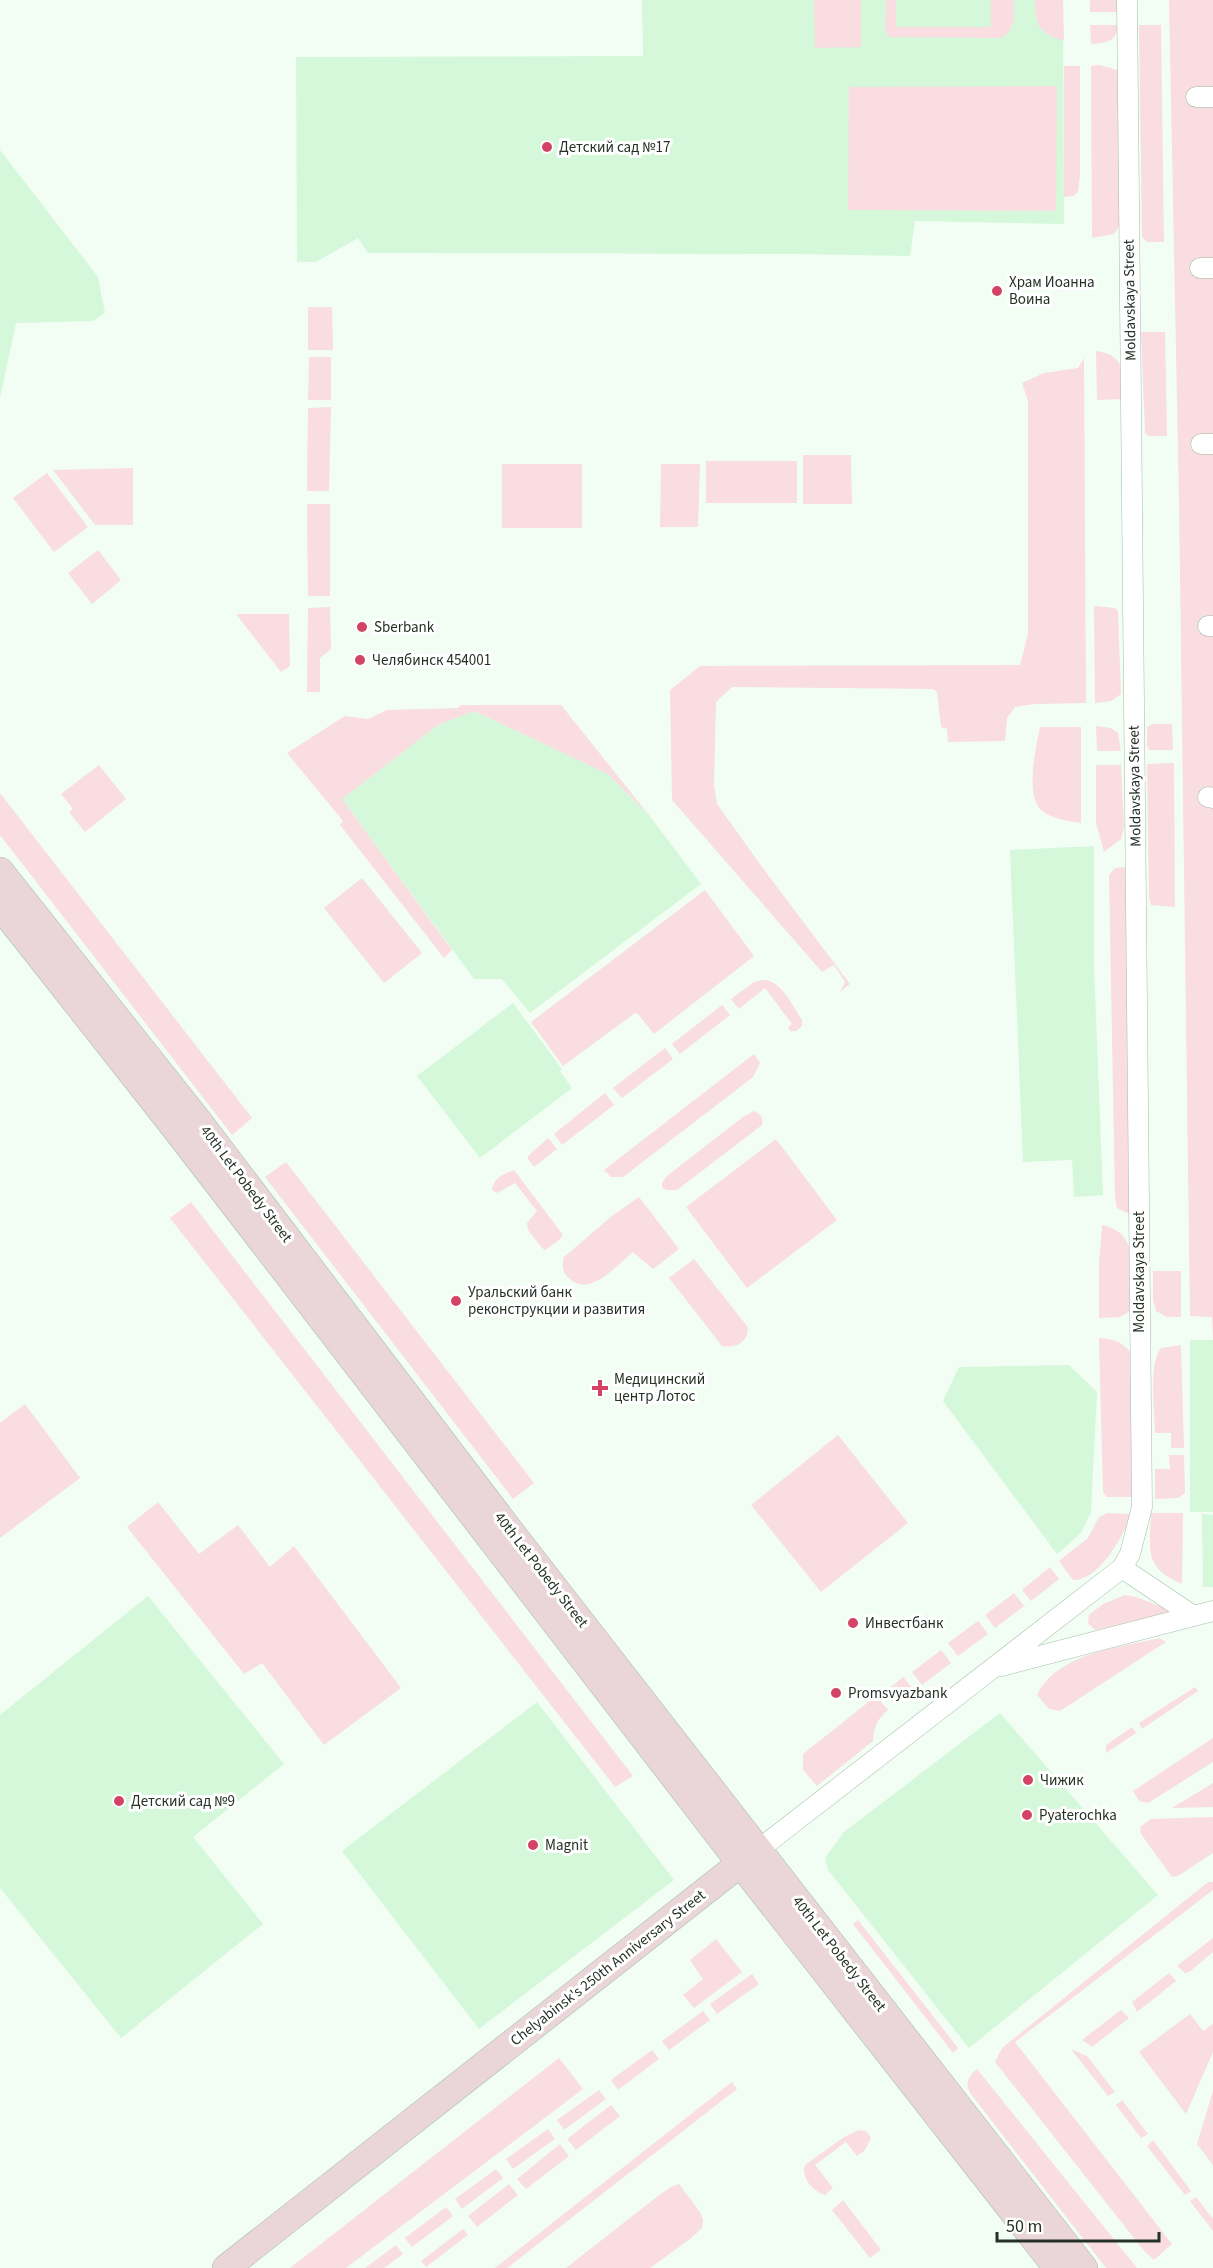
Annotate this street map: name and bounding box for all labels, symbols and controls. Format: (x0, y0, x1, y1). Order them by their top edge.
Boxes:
place label: Детский сад №17 (559, 137, 670, 158)
marker: Детский сад №17 (540, 140, 554, 154)
street label: Moldavskaya Street (1118, 239, 1142, 361)
place label: Храм Иоанна Воина (1009, 272, 1095, 310)
marker: Храм Иоанна Воина (990, 284, 1004, 298)
place label: Sberbank (374, 617, 435, 638)
marker: Sberbank (355, 620, 369, 634)
place label: Челябинск 454001 (372, 650, 491, 671)
marker: Челябинск 454001 (353, 653, 367, 667)
street label: Moldavskaya Street (1123, 725, 1147, 847)
street label: 40th Let Pobedy Street (195, 1121, 297, 1247)
street label: Moldavskaya Street (1129, 1211, 1150, 1333)
place label: Уральский банк реконструкции и развития (468, 1282, 645, 1320)
marker: Уральский банк реконструкции и развития (449, 1294, 463, 1308)
place label: Медицинский центр Лотос (614, 1369, 705, 1407)
marker: Медицинский центр Лотос (591, 1379, 609, 1397)
street label: 40th Let Pobedy Street (489, 1508, 593, 1632)
place label: Инвестбанк (865, 1613, 944, 1634)
marker: Инвестбанк (846, 1616, 860, 1630)
place label: Promsvyazbank (848, 1683, 948, 1704)
marker: Promsvyazbank (829, 1686, 843, 1700)
place label: Чижик (1040, 1770, 1084, 1791)
marker: Чижик (1021, 1773, 1035, 1787)
place label: Детский сад №9 (131, 1791, 235, 1812)
marker: Детский сад №9 (112, 1794, 126, 1808)
place label: Pyaterochka (1039, 1805, 1117, 1826)
marker: Pyaterochka (1020, 1808, 1034, 1822)
place label: Magnit (545, 1835, 588, 1856)
marker: Magnit (526, 1838, 540, 1852)
street label: Chelyabinsk's 250th Anniversary Street (506, 1885, 710, 2051)
street label: 40th Let Pobedy Street (787, 1892, 891, 2016)
scale bar (997, 2205, 1159, 2243)
text: 50 m (1006, 2214, 1042, 2239)

